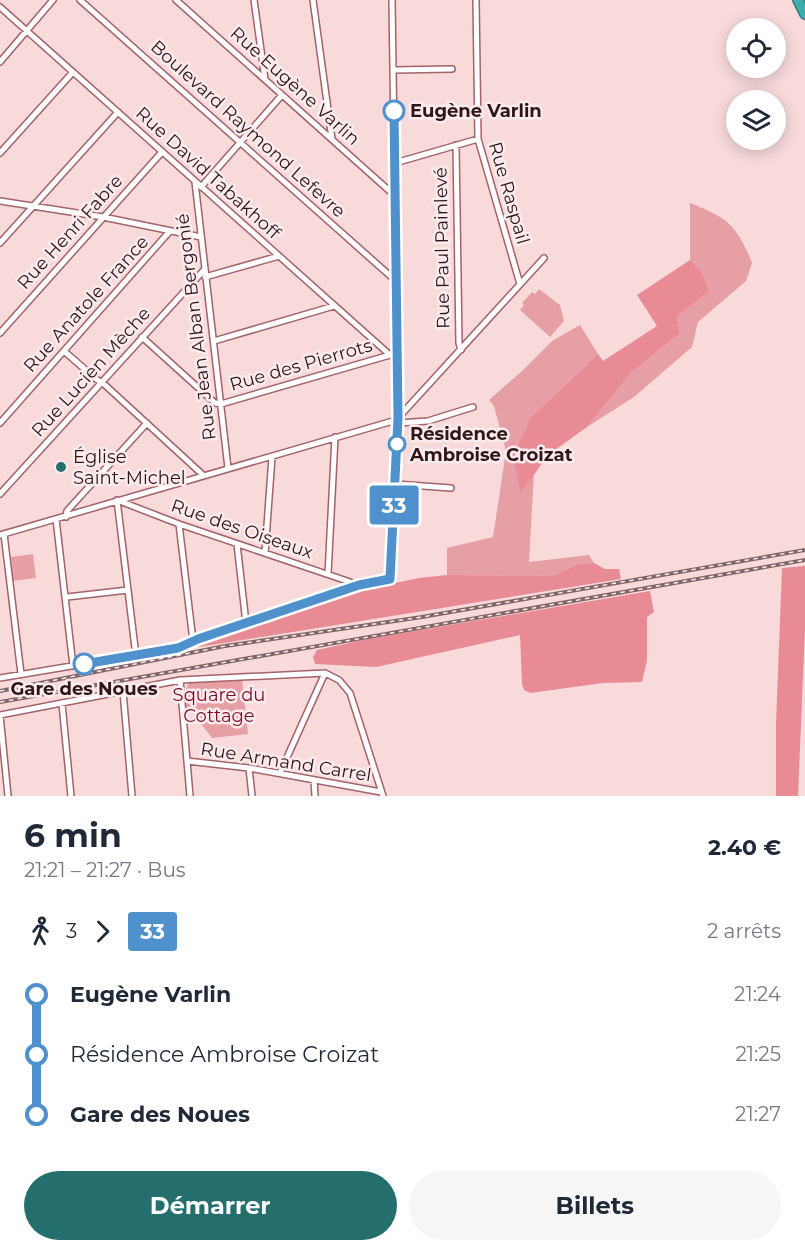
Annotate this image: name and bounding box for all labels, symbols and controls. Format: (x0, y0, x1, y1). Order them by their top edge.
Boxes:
map controls (726, 18, 786, 150)
button: locate (726, 18, 786, 78)
street label: Rue Eugène Varlin (226, 22, 364, 150)
street label: Boulevard Raymond Lefevre (146, 36, 350, 222)
button: layers (726, 90, 786, 150)
marker: Eugène Varlin (383, 100, 405, 122)
place label: Eugène Varlin (410, 100, 542, 122)
street label: Rue David Tabakhoff (131, 102, 286, 244)
street label: Rue Raspail (484, 139, 534, 247)
street label: Rue Paul Painlevé (430, 167, 454, 329)
street label: Rue Henri Fabre (13, 170, 127, 294)
street label: Rue Jean Alban Bergonié (171, 212, 221, 442)
street label: Rue Anatole France (19, 231, 153, 377)
street label: Rue Lucien Mèche (27, 303, 155, 441)
street label: Rue des Pierrots (227, 334, 375, 396)
place label: Résidence Ambroise Croizat (409, 423, 573, 466)
marker: Résidence Ambroise Croizat (388, 435, 406, 453)
place label: Église Saint-Michel (73, 446, 186, 489)
marker: Église Saint-Michel (54, 460, 68, 474)
line badge: 33 (367, 486, 421, 524)
text: 33 (382, 493, 406, 518)
street label: Rue des Oiseaux (168, 494, 316, 564)
marker: Gare des Noues (73, 653, 95, 675)
place label: Gare des Noues (10, 678, 158, 700)
park label: Square du Cottage (173, 684, 265, 727)
street label: Rue Armand Carrel (199, 738, 373, 786)
text: 6 min (24, 815, 122, 855)
text: 2.40 € (708, 834, 781, 861)
text: 21:21 – 21:27 · Bus (24, 858, 186, 882)
icon: walk (24, 915, 57, 948)
icon: forward (86, 915, 119, 948)
text: 3 (66, 919, 77, 943)
text: 33 (140, 919, 165, 944)
text: 2 arrêts (707, 919, 781, 943)
text: Eugène Varlin (70, 981, 231, 1008)
text: 21:24 (734, 982, 781, 1006)
text: Résidence Ambroise Croizat (70, 1041, 379, 1068)
text: 21:25 (736, 1042, 781, 1066)
text: Gare des Noues (70, 1101, 250, 1128)
text: 21:27 (735, 1102, 781, 1126)
button: Démarrer (24, 1171, 397, 1240)
button: Billets (409, 1171, 781, 1240)

